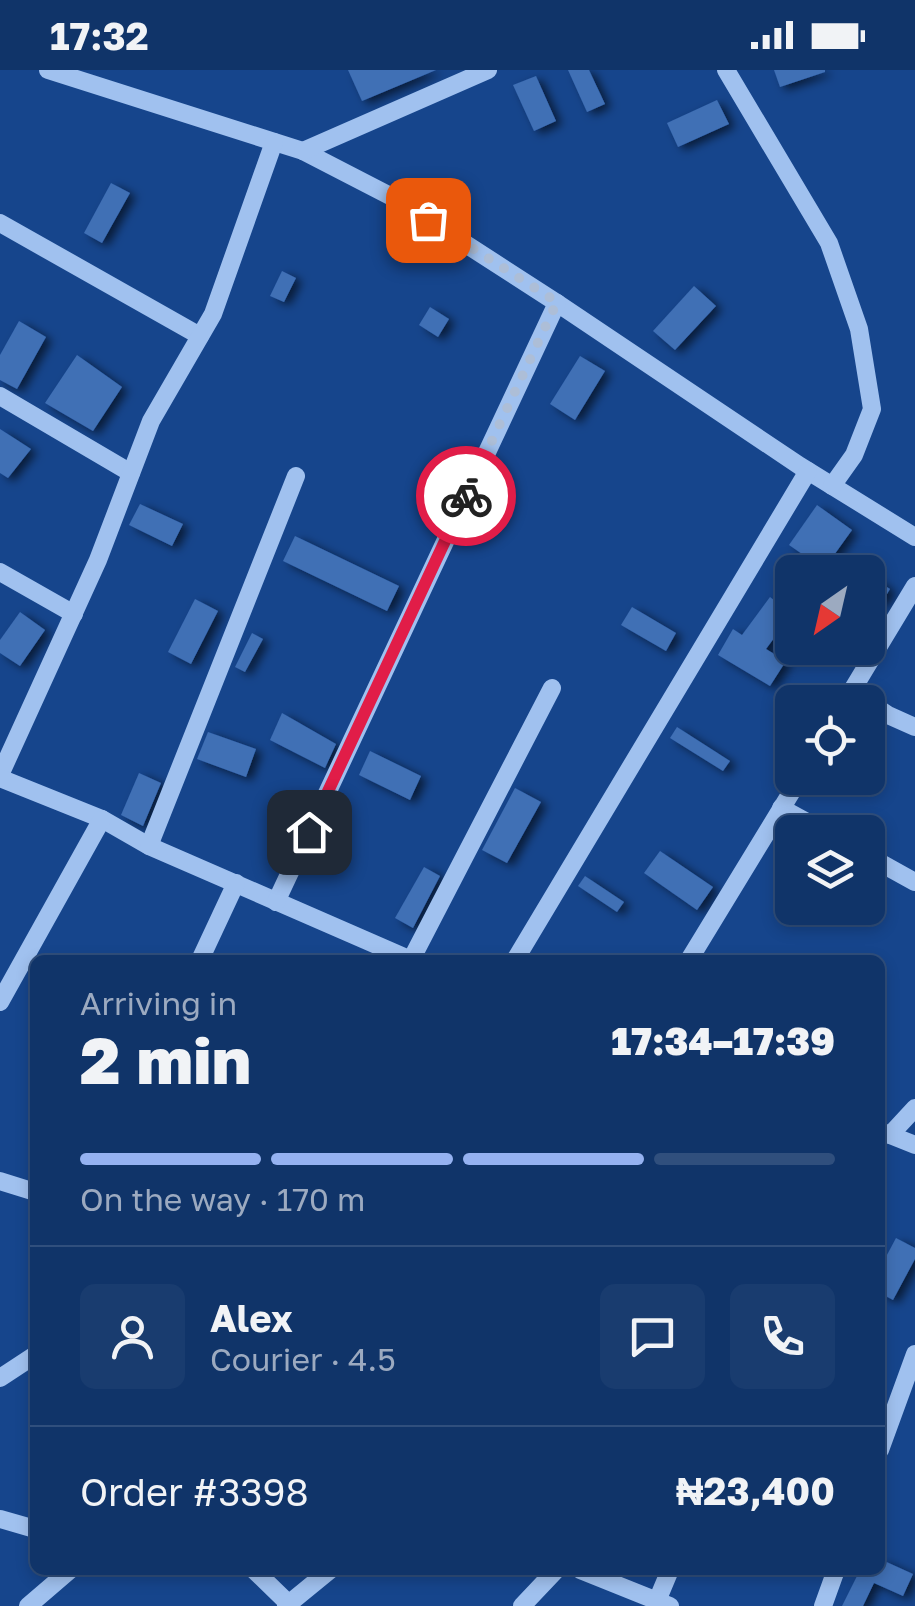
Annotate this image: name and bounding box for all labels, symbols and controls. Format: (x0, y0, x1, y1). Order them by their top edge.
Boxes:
text: 17:32 (50, 13, 149, 58)
pin (386, 178, 471, 263)
icon: bag (401, 193, 456, 248)
courier (416, 446, 516, 546)
icon: bike (439, 469, 494, 524)
north arrow (775, 555, 885, 665)
map controls (775, 555, 885, 925)
button: locate (775, 685, 885, 795)
pin (267, 790, 352, 875)
icon: home (282, 805, 337, 860)
button: layers (775, 815, 885, 925)
text: Arriving in (80, 984, 237, 1022)
text: 17:34–17:39 (611, 1018, 835, 1063)
text: 2 min (80, 1020, 251, 1098)
text: On the way · 170 m (80, 1180, 365, 1218)
button: person (80, 1284, 185, 1389)
button: chat (600, 1284, 705, 1389)
button: phone (730, 1284, 835, 1389)
text: Alex (210, 1295, 293, 1340)
text: Courier · 4.5 (210, 1340, 396, 1378)
text: ₦23,400 (676, 1468, 835, 1513)
text: Order #3398 (80, 1469, 309, 1514)

